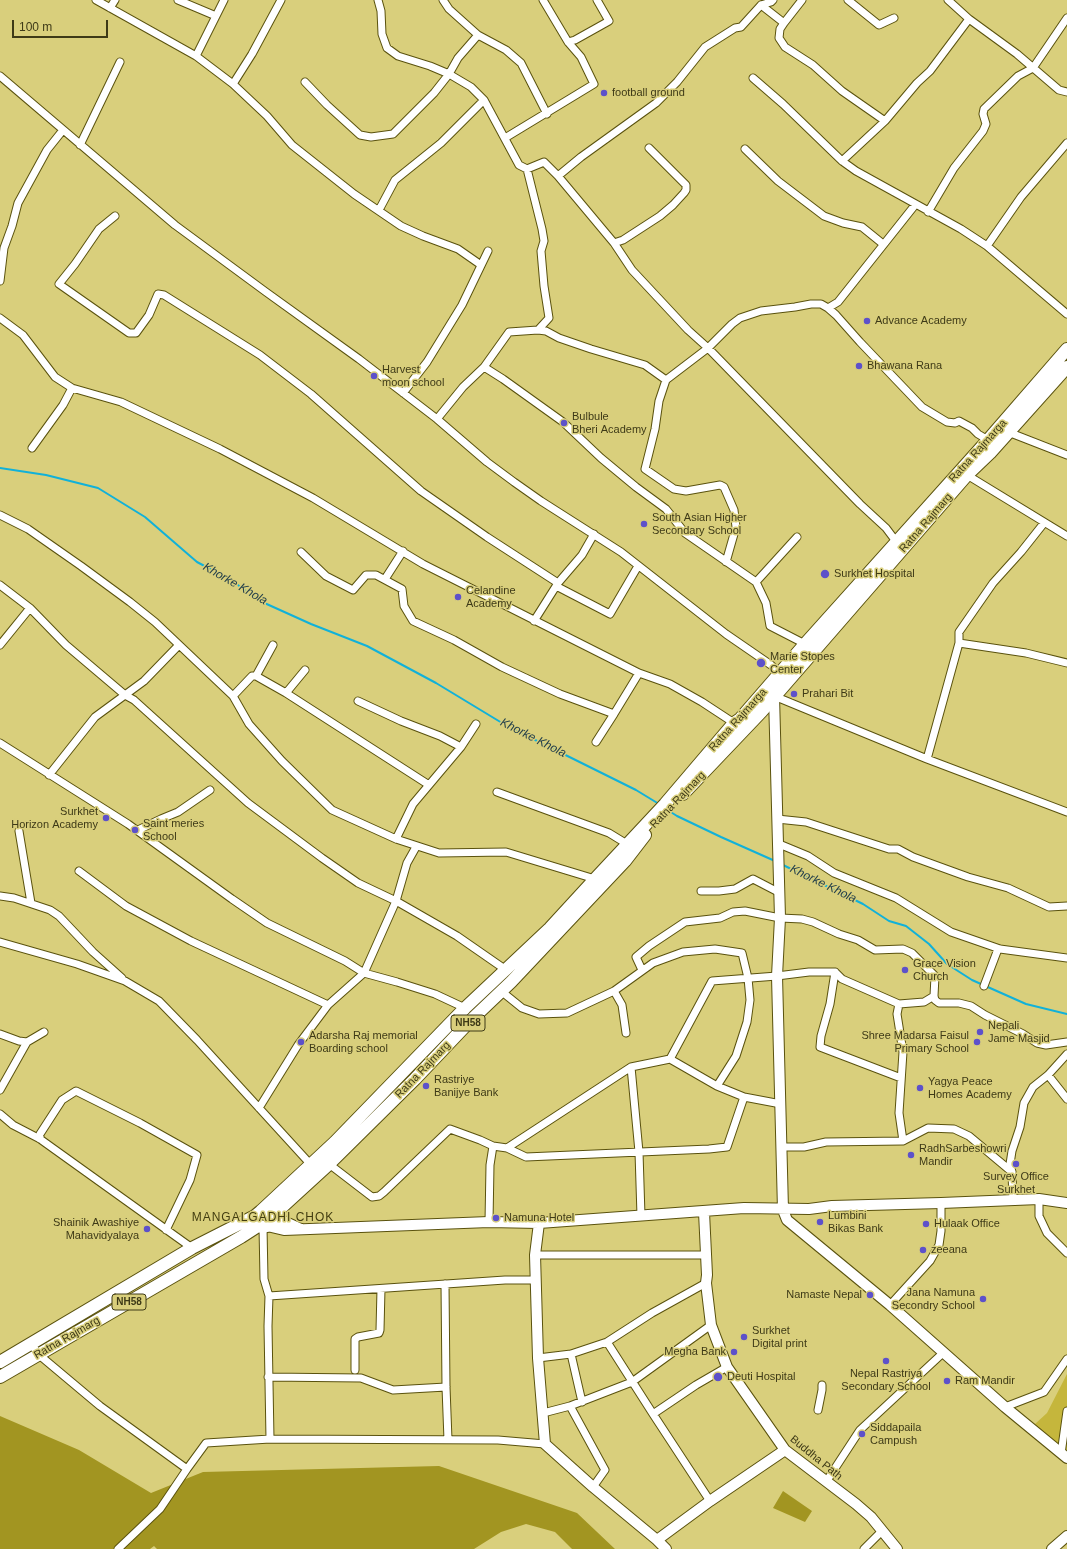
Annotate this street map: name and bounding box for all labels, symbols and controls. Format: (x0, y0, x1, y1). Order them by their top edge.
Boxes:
scale bar (14, 12, 110, 38)
text: 100 m (19, 20, 52, 34)
place label: football ground (612, 86, 685, 100)
marker: football ground (599, 88, 609, 98)
place label: Advance Academy (875, 314, 967, 328)
marker: Advance Academy (862, 316, 872, 326)
place label: Bhawana Rana (867, 359, 942, 373)
marker: Bhawana Rana (854, 361, 864, 371)
place label: Harvest moon school (382, 363, 444, 389)
marker: Harvest moon school (369, 371, 379, 381)
place label: Bulbule Bheri Academy (572, 410, 647, 436)
street label: Ratna Rajmarga (946, 417, 1010, 485)
marker: Bulbule Bheri Academy (559, 418, 569, 428)
street label: Ratna Rajmarg (897, 491, 955, 555)
place label: South Asian Higher Secondary School (652, 511, 747, 537)
marker: South Asian Higher Secondary School (639, 519, 649, 529)
water label: Khorke Khola (200, 560, 270, 608)
place label: Surkhet Hospital (834, 567, 915, 581)
marker: Surkhet Hospital (819, 568, 831, 580)
place label: Celandine Academy (466, 584, 516, 610)
marker: Celandine Academy (453, 592, 463, 602)
place label: Marie Stopes Center (770, 650, 835, 676)
marker: Marie Stopes Center (755, 657, 767, 669)
street label: Ratna Rajmarga (706, 686, 770, 754)
place label: Prahari Bit (802, 687, 853, 701)
marker: Prahari Bit (789, 689, 799, 699)
water label: Khorke Khola (498, 715, 568, 761)
street label: Ratna Rajmarg (648, 769, 708, 831)
place label: Surkhet Horizon Academy (11, 805, 98, 831)
marker: Surkhet Horizon Academy (101, 813, 111, 823)
place label: Saint meries School (143, 817, 204, 843)
marker: Saint meries School (130, 825, 140, 835)
water label: Khorke Khola (787, 862, 859, 906)
place label: Grace Vision Church (913, 957, 976, 983)
marker: Grace Vision Church (900, 965, 910, 975)
road number: NH58 (451, 1015, 485, 1031)
place label: Nepali Jame Masjid (988, 1019, 1050, 1045)
marker: Nepali Jame Masjid (975, 1027, 985, 1037)
place label: Adarsha Raj memorial Boarding school (309, 1029, 418, 1055)
place label: Shree Madarsa Faisul Primary School (861, 1029, 969, 1055)
marker: Adarsha Raj memorial Boarding school (296, 1037, 306, 1047)
marker: Shree Madarsa Faisul Primary School (972, 1037, 982, 1047)
street label: Ratna Rajmarg (393, 1039, 453, 1101)
place label: Rastriye Banijye Bank (434, 1073, 498, 1099)
place label: Yagya Peace Homes Academy (928, 1075, 1012, 1101)
marker: Rastriye Banijye Bank (421, 1081, 431, 1091)
marker: Yagya Peace Homes Academy (915, 1083, 925, 1093)
place label: RadhSarbeshowri Mandir (919, 1142, 1006, 1168)
marker: RadhSarbeshowri Mandir (906, 1150, 916, 1160)
marker: Survey Office Surkhet (1011, 1159, 1021, 1169)
place label: Survey Office Surkhet (983, 1170, 1049, 1196)
place label: Lumbini Bikas Bank (828, 1209, 883, 1235)
district label: MANGALGADHI CHOK (192, 1211, 334, 1225)
place label: Namuna Hotel (504, 1211, 574, 1225)
marker: Namuna Hotel (491, 1213, 501, 1223)
place label: Shainik Awashiye Mahavidyalaya (53, 1216, 139, 1242)
marker: Lumbini Bikas Bank (815, 1217, 825, 1227)
place label: Hulaak Office (934, 1217, 1000, 1231)
marker: Hulaak Office (921, 1219, 931, 1229)
marker: Shainik Awashiye Mahavidyalaya (142, 1224, 152, 1234)
place label: zeeana (931, 1243, 967, 1257)
marker: zeeana (918, 1245, 928, 1255)
place label: Jana Namuna Secondry School (892, 1286, 975, 1312)
place label: Namaste Nepal (786, 1288, 862, 1302)
marker: Namaste Nepal (865, 1290, 875, 1300)
road number: NH58 (112, 1294, 146, 1310)
marker: Jana Namuna Secondry School (978, 1294, 988, 1304)
street label: Ratna Rajmarg (32, 1314, 102, 1362)
place label: Surkhet Digital print (752, 1324, 807, 1350)
marker: Surkhet Digital print (739, 1332, 749, 1342)
place label: Megha Bank (664, 1345, 726, 1359)
marker: Megha Bank (729, 1347, 739, 1357)
marker: Nepal Rastriya Secondary School (881, 1356, 891, 1366)
place label: Nepal Rastriya Secondary School (841, 1367, 931, 1393)
place label: Deuti Hospital (727, 1370, 795, 1384)
marker: Deuti Hospital (712, 1371, 724, 1383)
place label: Ram Mandir (955, 1374, 1015, 1388)
marker: Ram Mandir (942, 1376, 952, 1386)
place label: Siddapaila Campush (870, 1421, 921, 1447)
marker: Siddapaila Campush (857, 1429, 867, 1439)
street label: Buddha Path (787, 1433, 845, 1483)

